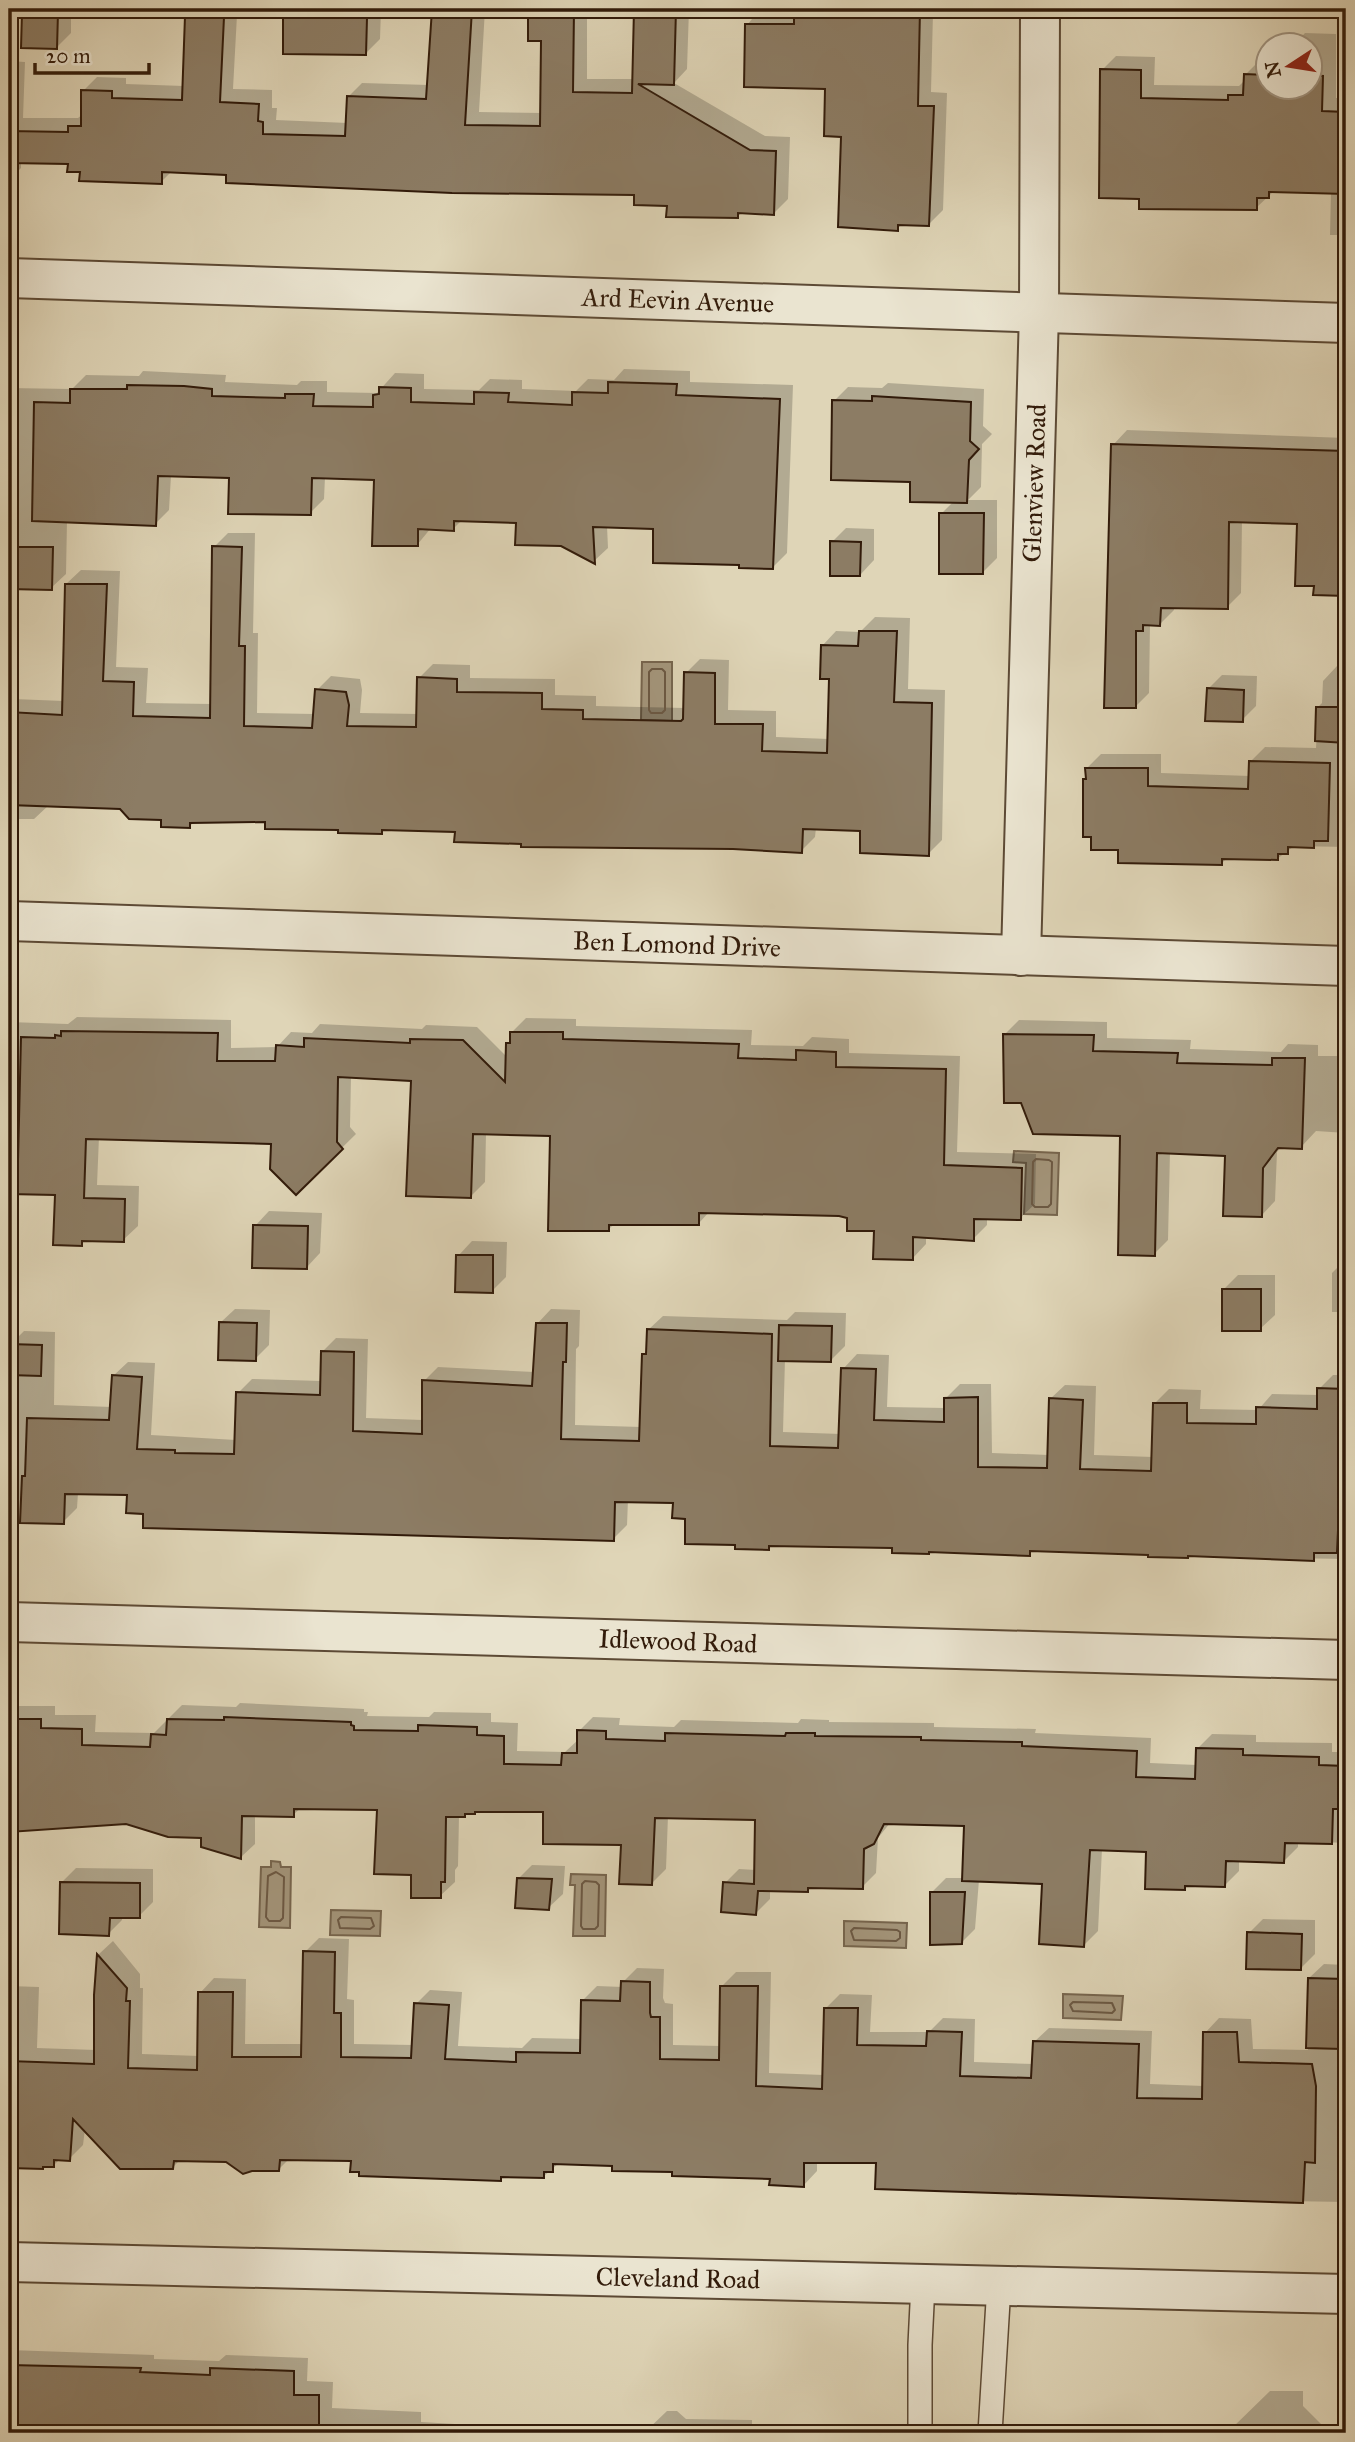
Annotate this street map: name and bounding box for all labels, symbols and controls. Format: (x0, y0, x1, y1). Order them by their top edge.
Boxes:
scale bar (35, 32, 149, 76)
north arrow (1254, 32, 1324, 102)
text: 20 m (46, 43, 91, 69)
text: N (1260, 59, 1286, 80)
street label: Ard Eevin Avenue (580, 281, 775, 319)
street label: Glenview Road (1015, 403, 1053, 563)
street label: Ben Lomond Drive (573, 924, 782, 964)
street label: Idlewood Road (598, 1622, 758, 1660)
street label: Cleveland Road (595, 2261, 761, 2295)

